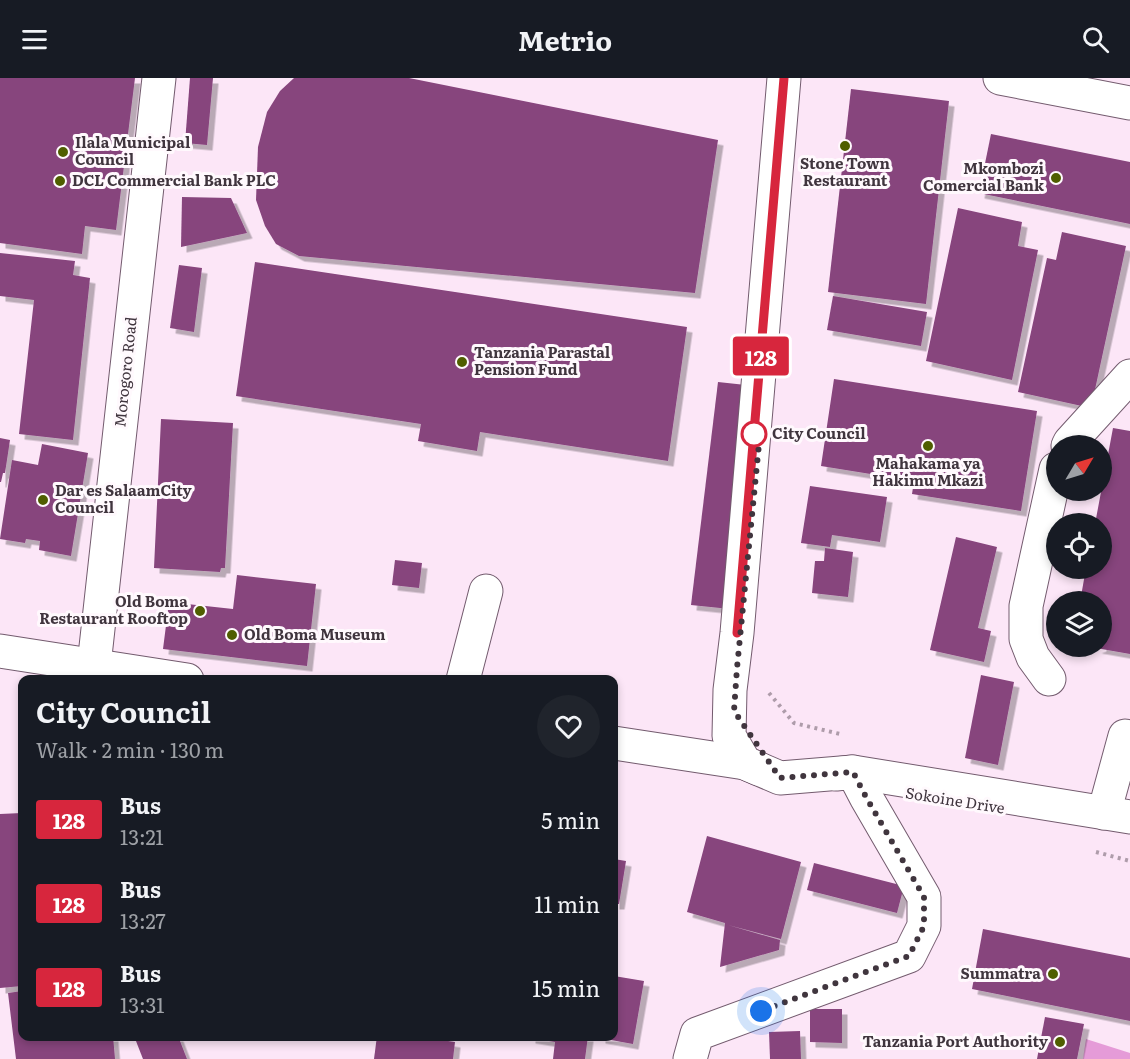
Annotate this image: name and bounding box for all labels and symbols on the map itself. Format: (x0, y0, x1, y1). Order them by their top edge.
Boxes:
place label: Ilala Municipal Council (75, 130, 191, 170)
marker: Stone Town Restaurant (838, 139, 852, 153)
marker: Ilala Municipal Council (56, 145, 70, 159)
place label: Stone Town Restaurant (800, 151, 891, 191)
place label: Mkombozi Comercial Bank (923, 156, 1045, 196)
place label: DCL Commercial Bank PLC (72, 168, 276, 191)
marker: Mkombozi Comercial Bank (1049, 171, 1063, 185)
marker: DCL Commercial Bank PLC (53, 174, 67, 188)
street label: Morogoro Road (107, 315, 142, 428)
line badge: 128 (726, 336, 795, 376)
place label: Tanzania Parastal Pension Fund (474, 340, 611, 380)
marker: Tanzania Parastal Pension Fund (455, 355, 469, 369)
marker: City Council (741, 421, 767, 447)
place label: City Council (772, 421, 866, 444)
north arrow (1046, 435, 1112, 501)
marker: Mahakama ya Hakimu Mkazi (921, 439, 935, 453)
place label: Mahakama ya Hakimu Mkazi (872, 451, 984, 491)
place label: Dar es SalaamCity Council (55, 478, 193, 518)
marker: Dar es SalaamCity Council (36, 493, 50, 507)
place label: Old Boma Restaurant Rooftop (39, 589, 188, 629)
marker: Old Boma Restaurant Rooftop (193, 604, 207, 618)
place label: Old Boma Museum (244, 622, 385, 645)
marker: Old Boma Museum (225, 628, 239, 642)
street label: Sokoine Drive (904, 780, 1007, 819)
place label: Summatra (961, 961, 1041, 984)
marker: Summatra (1046, 967, 1060, 981)
your location (746, 996, 776, 1026)
place label: Tanzania Port Authority (862, 1029, 1049, 1052)
marker: Tanzania Port Authority (1053, 1035, 1067, 1049)

